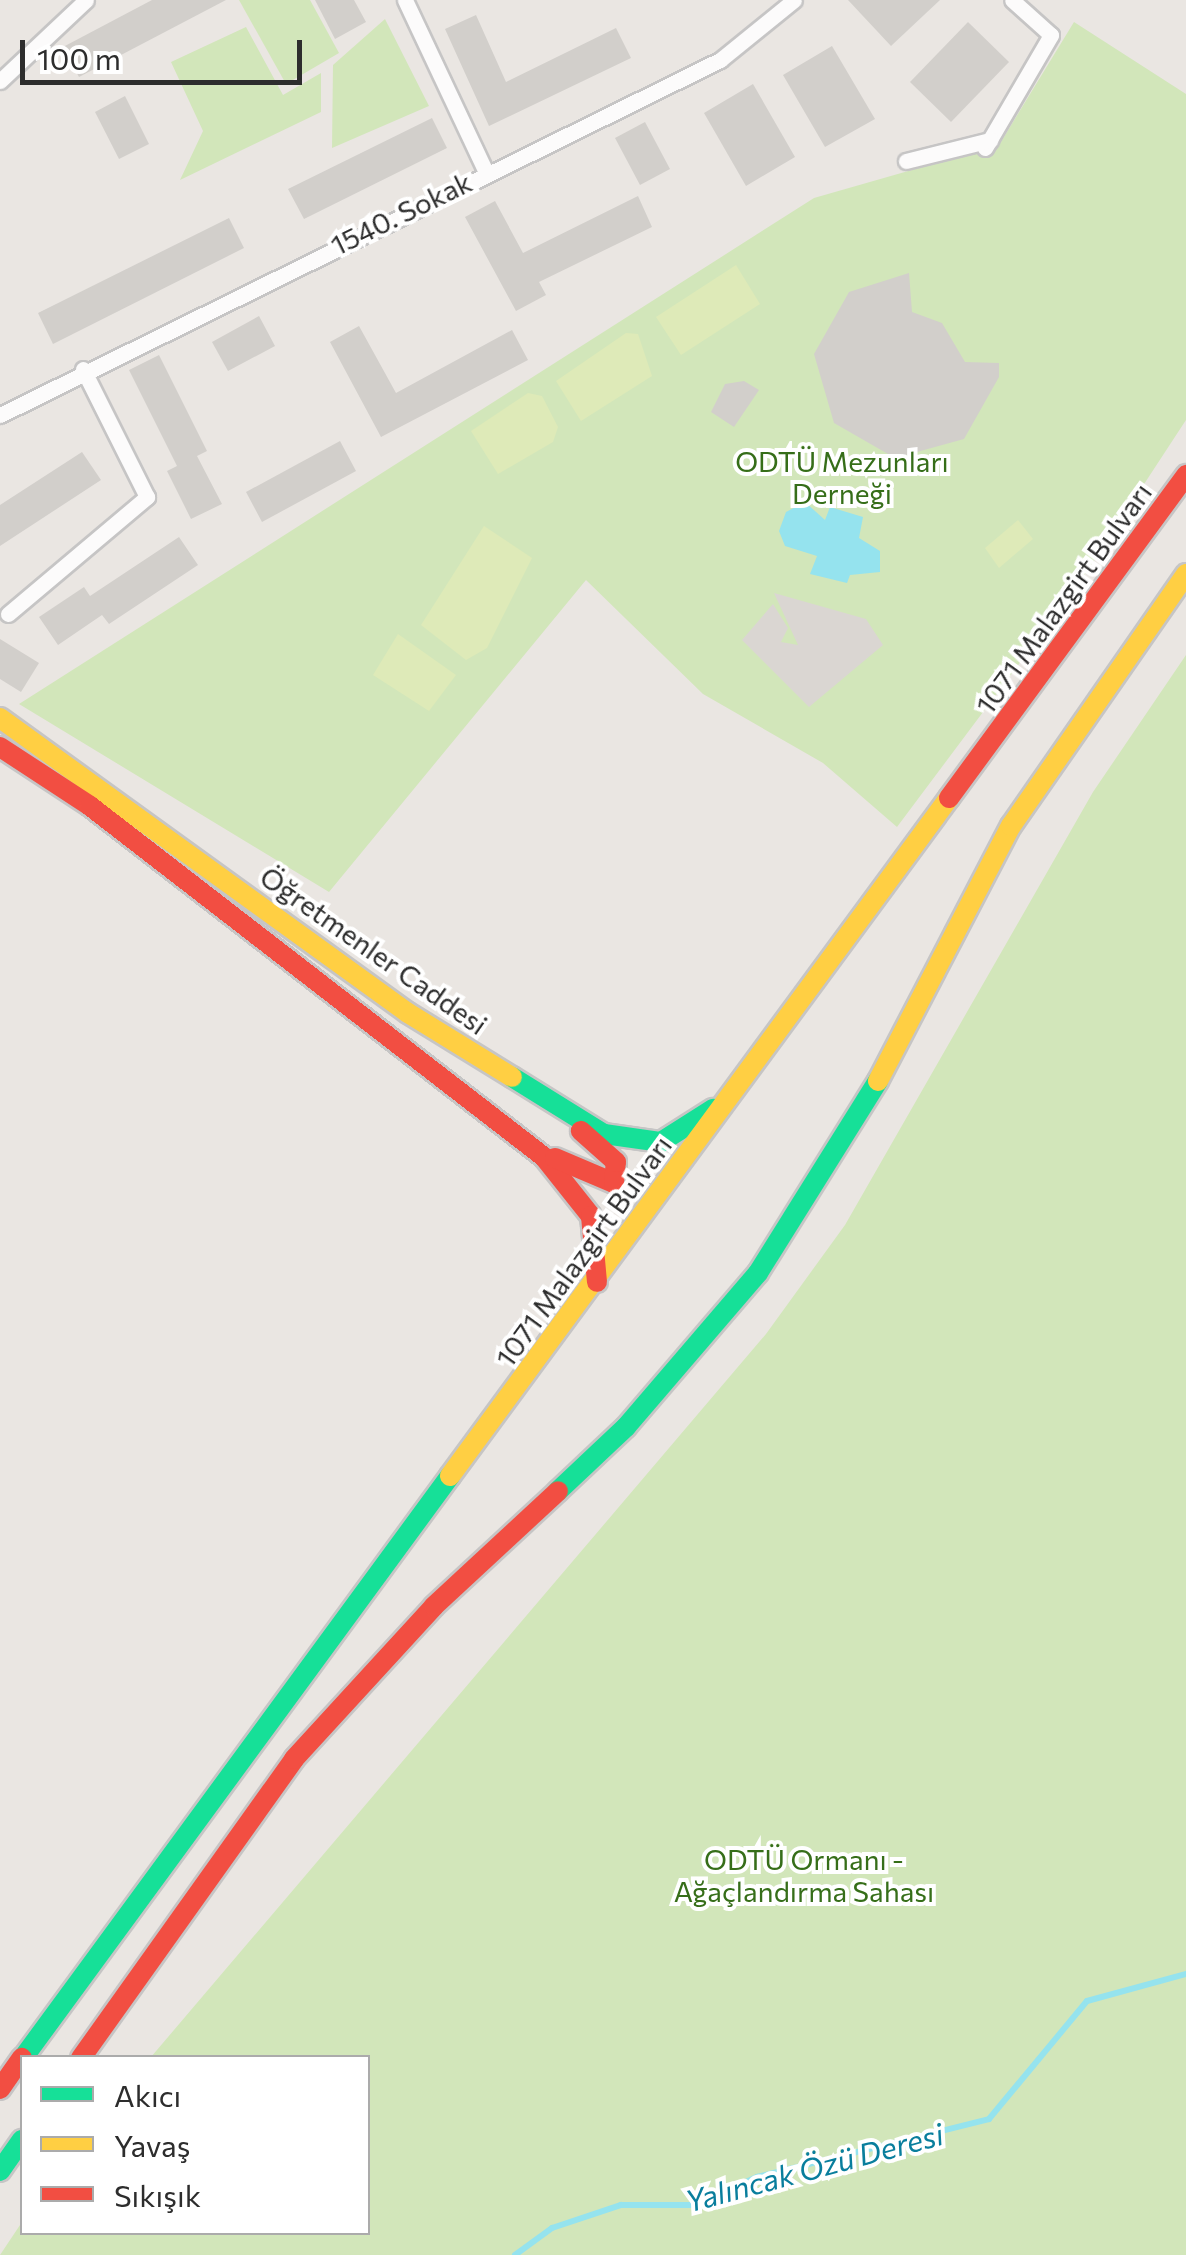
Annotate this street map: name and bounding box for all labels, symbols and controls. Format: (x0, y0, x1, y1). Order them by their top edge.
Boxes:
scale bar (25, 20, 308, 82)
text: 100 m (37, 39, 121, 76)
street label: 1540. Sokak (325, 164, 477, 262)
park label: ODTÜ Mezunları Derneği (735, 444, 949, 510)
street label: 1071 Malazgirt Bulvarı (968, 476, 1158, 720)
street label: Öğretmenler Caddesi (254, 859, 494, 1041)
street label: 1071 Malazgirt Bulvarı (488, 1129, 678, 1373)
park label: ODTÜ Ormanı - Ağaçlandırma Sahası (674, 1842, 934, 1908)
legend (20, 2055, 370, 2235)
text: Akıcı (114, 2076, 181, 2113)
water label: Yalıncak Özü Deresi (681, 2115, 947, 2219)
text: Yavaş (114, 2126, 190, 2163)
text: Sıkışık (114, 2176, 201, 2213)

